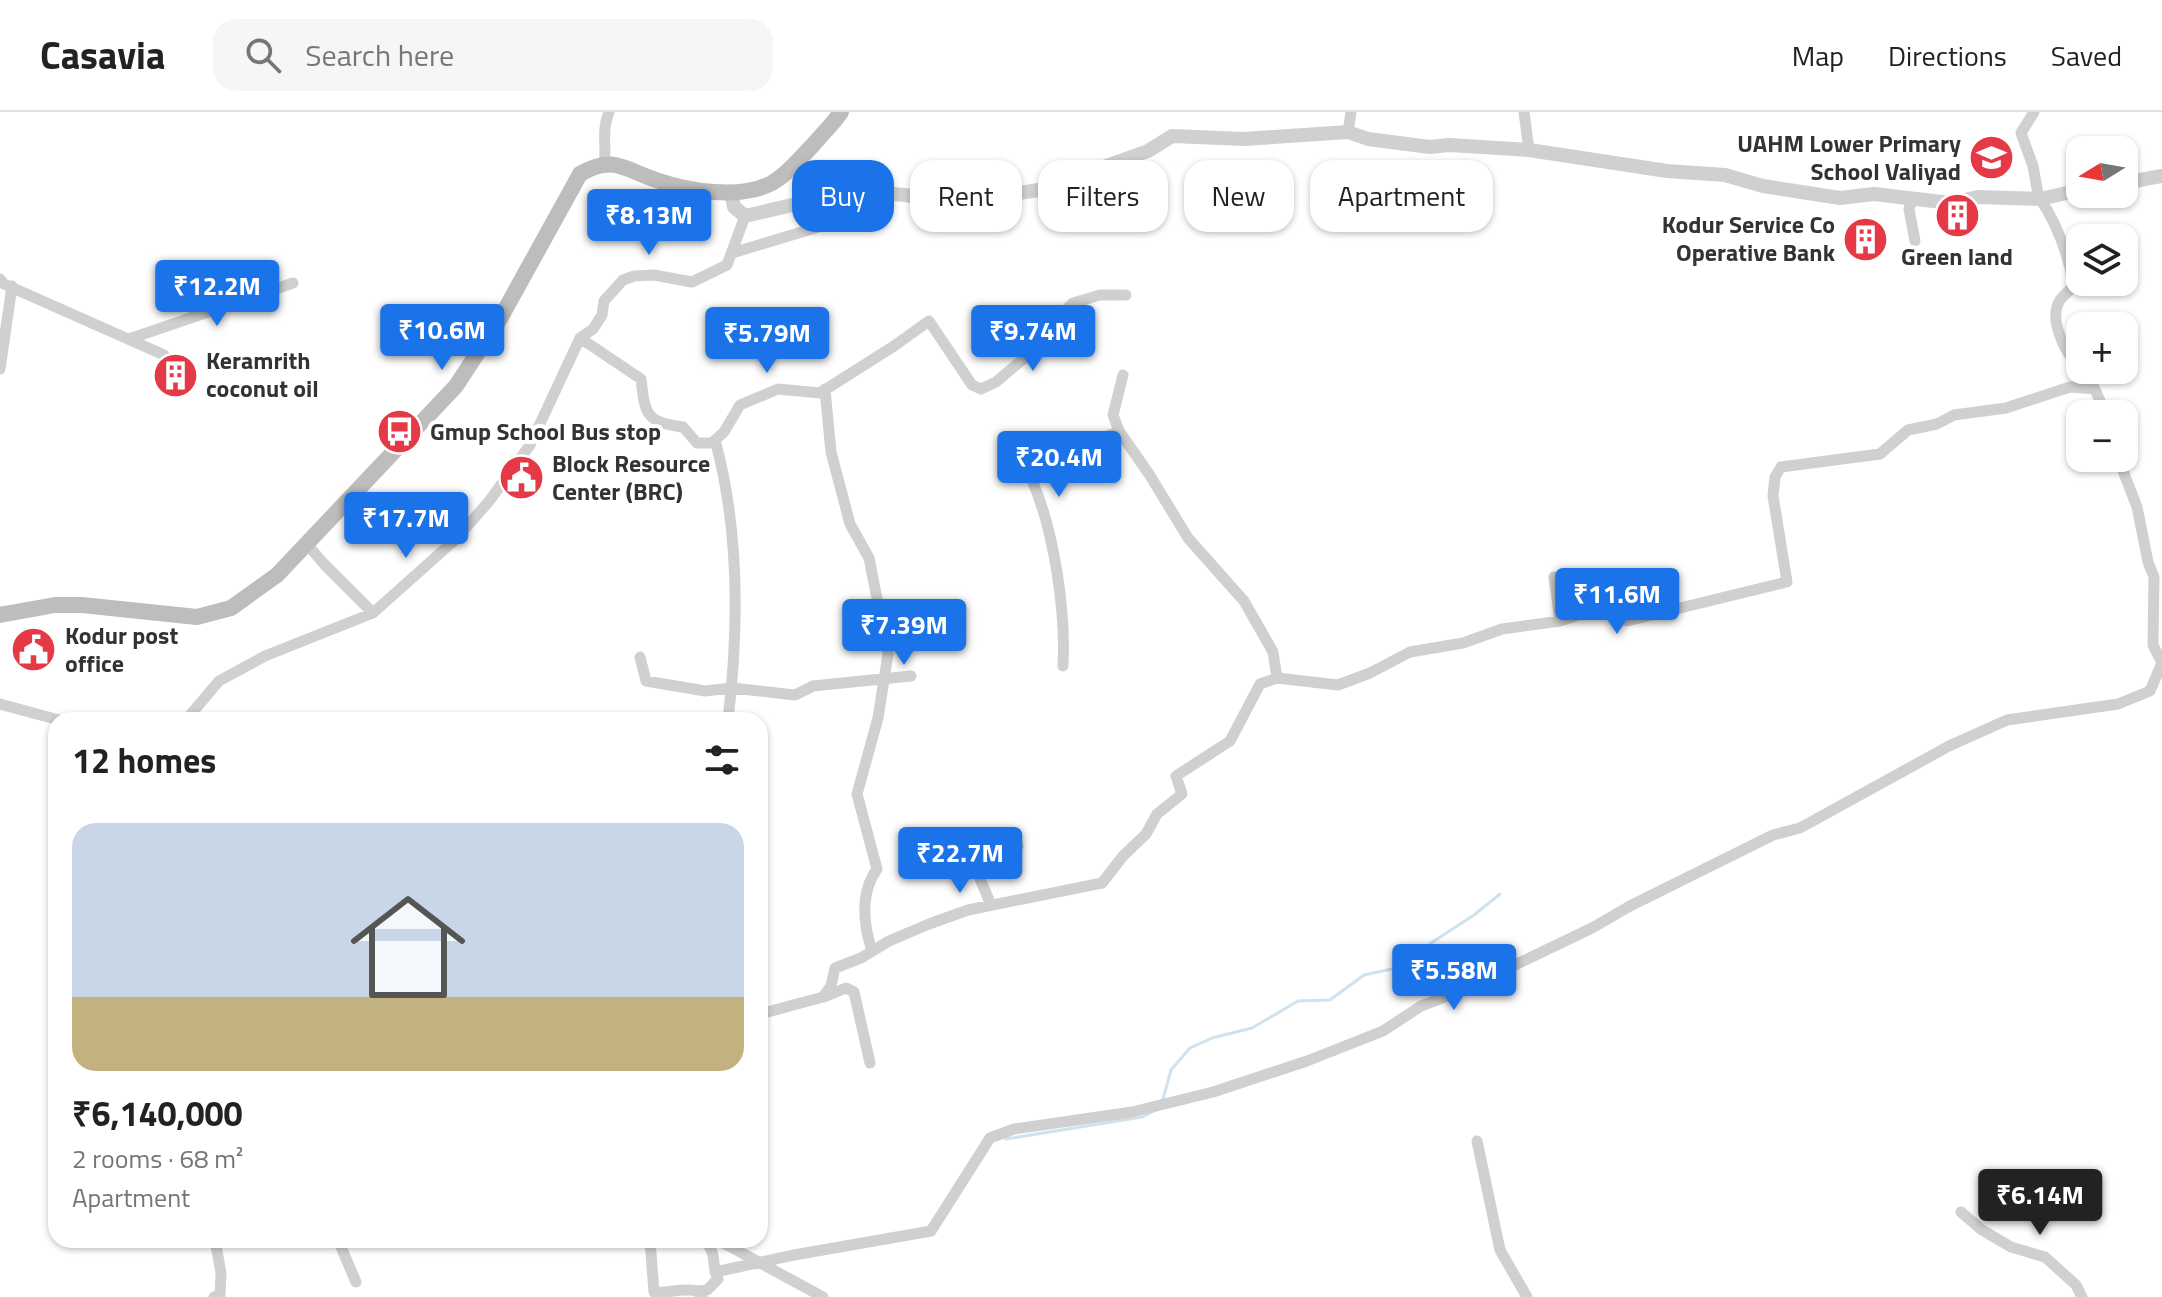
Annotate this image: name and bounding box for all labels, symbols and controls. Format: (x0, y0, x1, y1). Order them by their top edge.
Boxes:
search box (213, 19, 773, 91)
text: Casavia (40, 26, 165, 84)
text: Search here (305, 32, 454, 78)
icon: search (241, 33, 285, 77)
text: Map (1792, 34, 1844, 77)
text: Directions (1888, 34, 2007, 77)
text: Saved (2051, 34, 2122, 77)
place label: UAHM Lower Primary School Valiyad (1737, 125, 1961, 189)
school or university icon: UAHM Lower Primary School Valiyad (1968, 134, 2016, 182)
north arrow (2066, 136, 2138, 208)
map controls (2066, 136, 2138, 472)
chip: Buy (792, 160, 894, 232)
chip: Rent (910, 160, 1022, 232)
chip: Filters (1038, 160, 1168, 232)
chip: New (1184, 160, 1294, 232)
chip: Apartment (1310, 160, 1493, 232)
pin: ₹8.13M (584, 189, 714, 257)
building icon: Green land (1933, 191, 1981, 239)
text: ₹8.13M (605, 195, 693, 234)
place label: Kodur Service Co Operative Bank (1662, 206, 1836, 270)
building icon: Kodur Service Co Operative Bank (1842, 215, 1890, 263)
button: layers (2066, 224, 2138, 296)
place label: Green land (1901, 238, 2013, 274)
pin: ₹12.2M (152, 260, 282, 328)
text: ₹12.2M (173, 266, 261, 305)
pin: ₹10.6M (377, 304, 507, 372)
pin: ₹9.74M (968, 305, 1098, 373)
pin: ₹5.79M (702, 307, 832, 375)
text: ₹10.6M (398, 310, 486, 349)
text: ₹9.74M (989, 311, 1077, 350)
button: + (2066, 312, 2138, 384)
text: ₹5.79M (723, 313, 811, 352)
place label: Keramrith coconut oil (206, 342, 319, 406)
building icon: Keramrith coconut oil (151, 351, 199, 399)
button: − (2066, 400, 2138, 472)
bus stop icon: Gmup School Bus stop (375, 408, 423, 456)
place label: Gmup School Bus stop (430, 413, 661, 449)
pin: ₹20.4M (994, 431, 1124, 499)
text: ₹20.4M (1015, 437, 1103, 476)
place label: Block Resource Center (BRC) (552, 445, 710, 509)
public building icon: Block Resource Center (BRC) (497, 454, 545, 502)
pin: ₹17.7M (341, 492, 471, 560)
text: ₹17.7M (362, 498, 450, 537)
pin: ₹11.6M (1552, 568, 1682, 636)
text: ₹11.6M (1573, 574, 1661, 613)
pin: ₹7.39M (839, 599, 969, 667)
text: ₹7.39M (860, 605, 948, 644)
place label: Kodur post office (65, 617, 178, 681)
public building icon: Kodur post office (10, 626, 58, 674)
text: 12 homes (72, 734, 216, 786)
icon: filters (700, 738, 744, 782)
pin: ₹22.7M (895, 827, 1025, 895)
text: ₹22.7M (916, 833, 1004, 872)
icon: home (336, 875, 480, 1019)
pin: ₹5.58M (1389, 944, 1519, 1012)
text: ₹5.58M (1410, 950, 1498, 989)
text: ₹6,140,000 (72, 1087, 243, 1139)
text: 2 rooms · 68 m² (72, 1139, 243, 1178)
pin: ₹6.14M (1975, 1169, 2105, 1237)
text: ₹6.14M (1996, 1175, 2084, 1214)
text: Apartment (72, 1178, 190, 1217)

